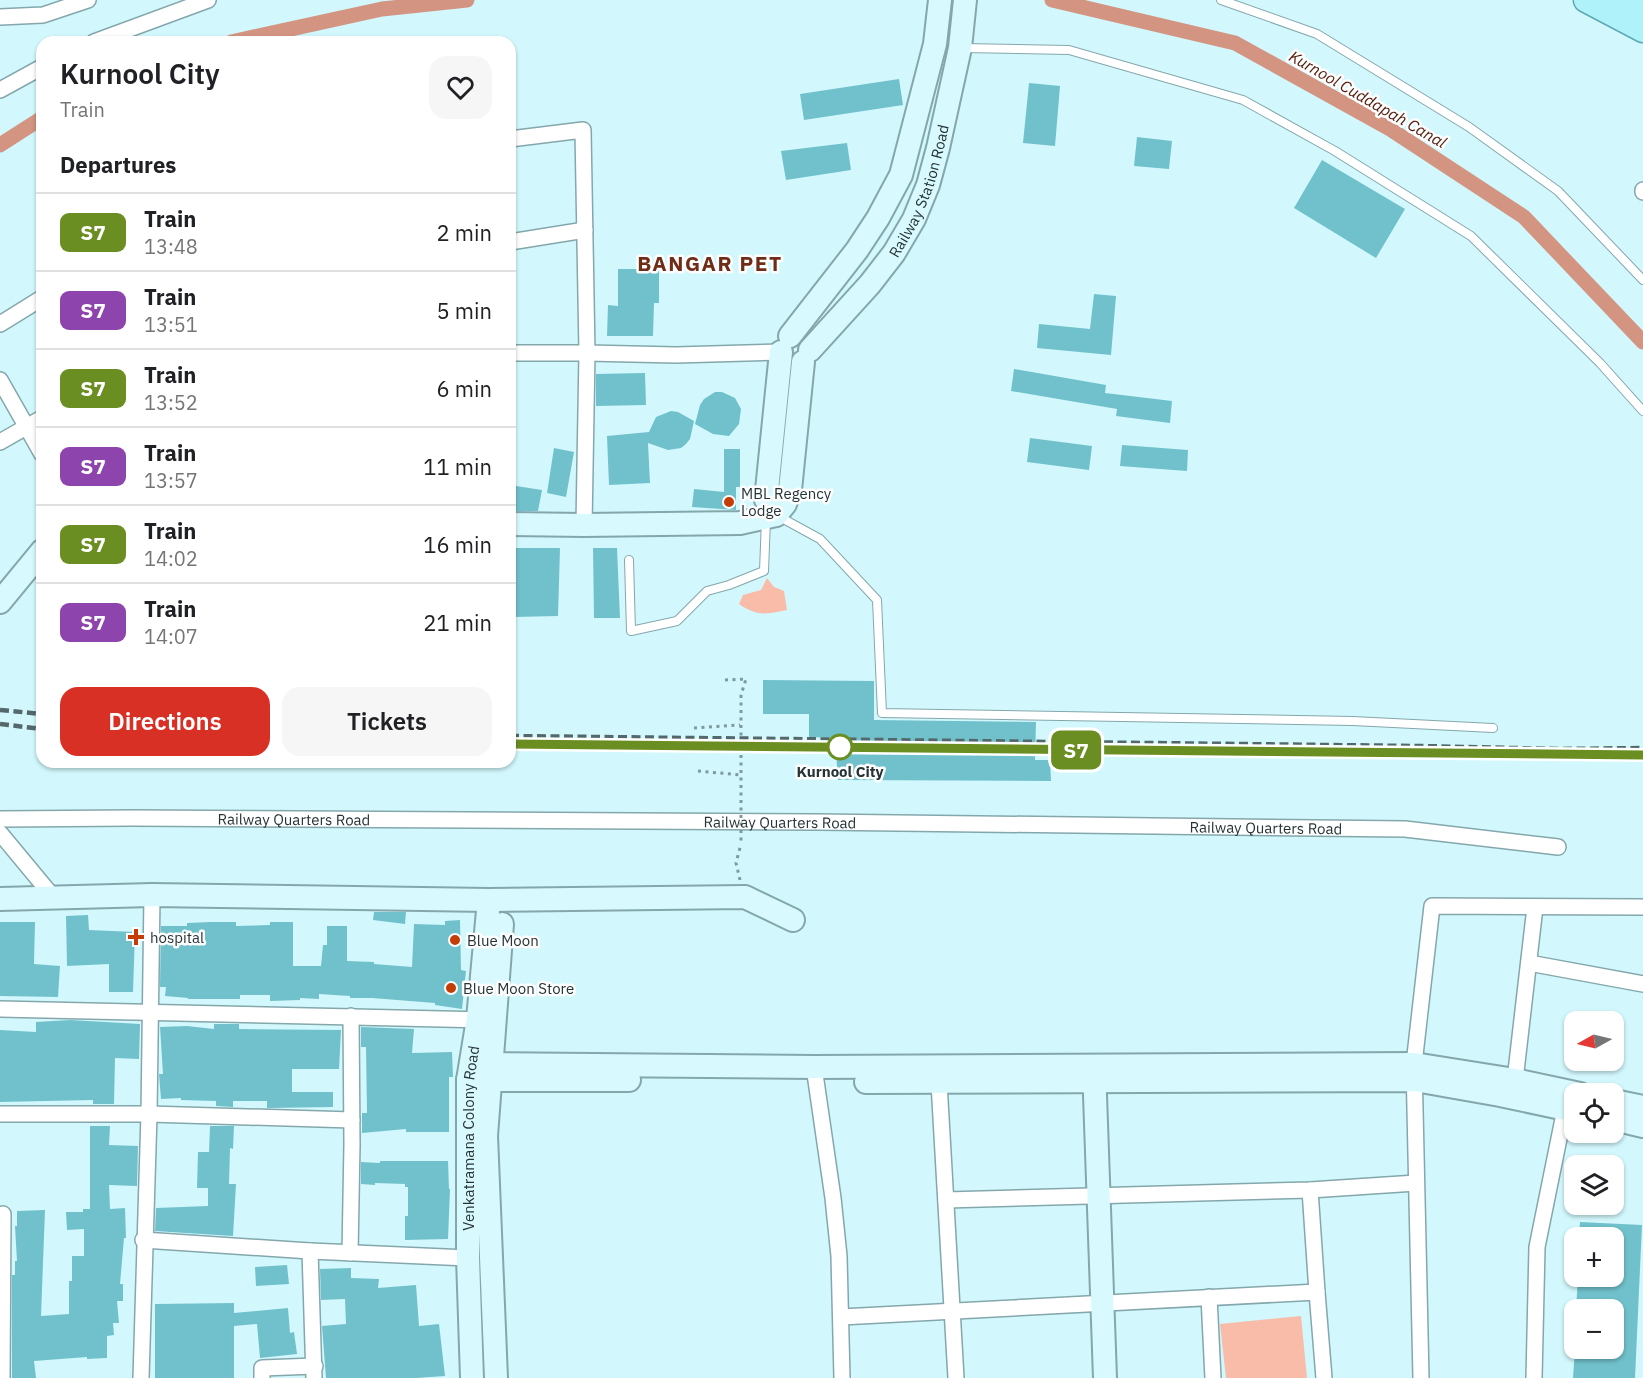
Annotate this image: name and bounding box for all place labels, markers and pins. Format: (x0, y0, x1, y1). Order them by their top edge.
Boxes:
place label: MBL Regency Lodge (741, 484, 832, 520)
marker: MBL Regency Lodge (722, 495, 736, 509)
marker: Kurnool City (827, 734, 853, 760)
place label: Kurnool City (797, 762, 883, 781)
marker: hospital (127, 928, 145, 946)
place label: hospital (150, 928, 204, 947)
place label: Blue Moon (467, 931, 539, 950)
marker: Blue Moon (448, 933, 462, 947)
place label: Blue Moon Store (463, 979, 574, 998)
marker: Blue Moon Store (444, 981, 458, 995)

